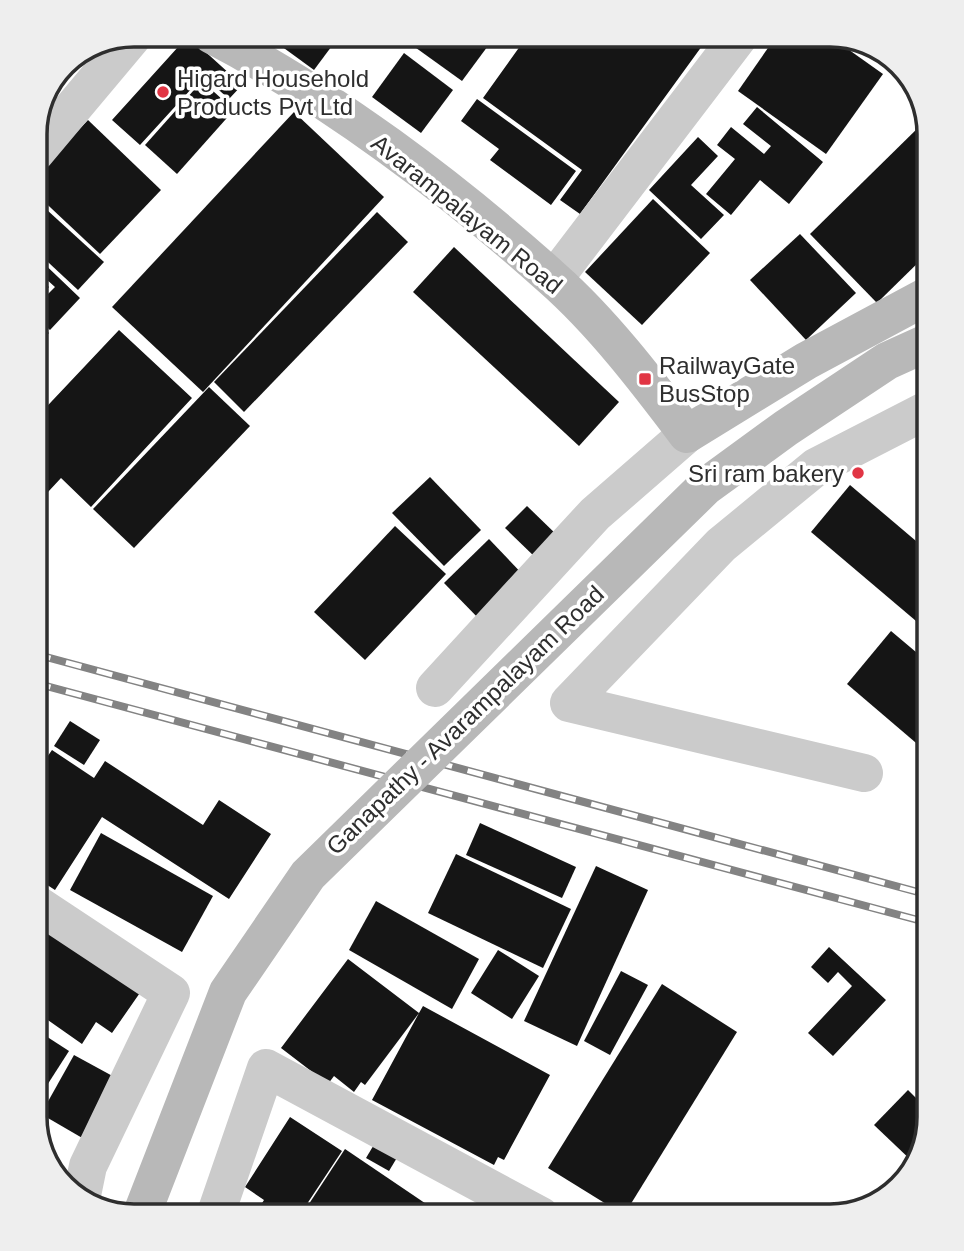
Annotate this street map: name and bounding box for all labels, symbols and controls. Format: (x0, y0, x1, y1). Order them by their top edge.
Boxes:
place label: Higard Household Products Pvt Ltd (177, 65, 369, 120)
marker: Higard Household Products Pvt Ltd (155, 84, 171, 100)
street label: Avarampalayam Road (366, 129, 568, 299)
place label: RailwayGate BusStop (659, 352, 795, 407)
marker: RailwayGate BusStop (637, 371, 653, 387)
place label: Sri ram bakery (688, 460, 844, 487)
marker: Sri ram bakery (850, 465, 866, 481)
street label: Ganapathy - Avarampalayam Road (321, 580, 609, 860)

